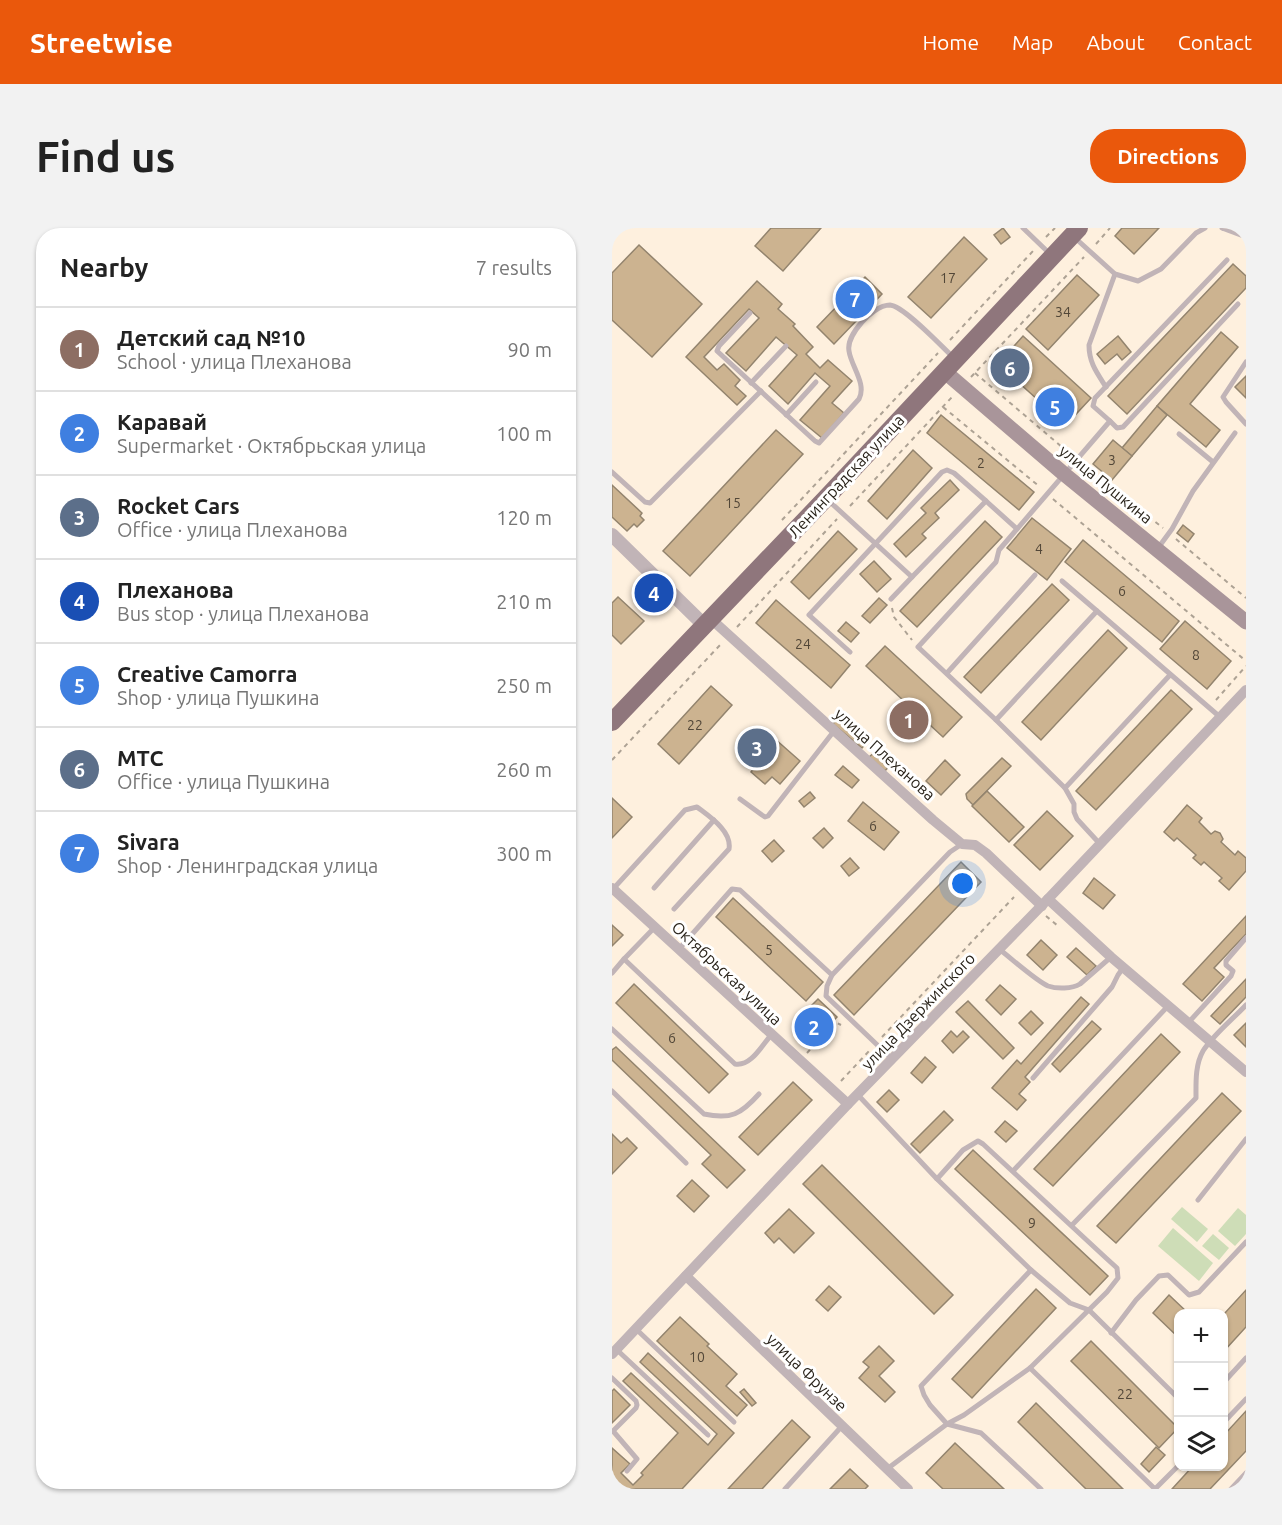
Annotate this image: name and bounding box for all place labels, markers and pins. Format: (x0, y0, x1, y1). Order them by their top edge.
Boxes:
pin: 7 (836, 276, 874, 322)
pin: 6 (990, 346, 1030, 390)
pin: 5 (1036, 384, 1074, 429)
pin: 4 (634, 570, 674, 616)
pin: 1 (890, 698, 928, 742)
pin: 3 (738, 726, 776, 770)
pin: 2 (794, 1004, 834, 1050)

